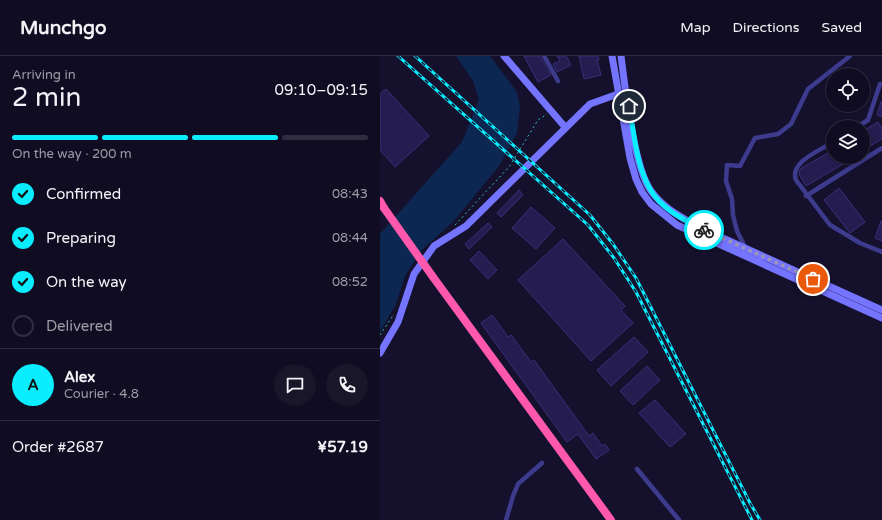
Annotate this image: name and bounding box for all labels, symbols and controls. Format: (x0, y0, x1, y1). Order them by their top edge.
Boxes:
text: Munchgo (20, 17, 107, 39)
text: Map (680, 19, 711, 36)
text: Directions (733, 19, 800, 36)
text: Saved (822, 19, 862, 36)
text: Arriving in (12, 67, 76, 83)
map controls (826, 68, 870, 164)
button: locate (826, 68, 870, 112)
text: 09:10–09:15 (275, 81, 368, 99)
text: 2 min (12, 82, 81, 113)
pin (612, 89, 646, 123)
icon: home (618, 95, 640, 117)
button: layers (826, 120, 870, 164)
text: On the way · 200 m (12, 146, 132, 162)
icon: check (12, 183, 34, 205)
text: Confirmed (46, 185, 121, 203)
text: 08:43 (332, 186, 368, 202)
courier (684, 210, 724, 250)
icon: bike (693, 219, 715, 241)
icon: check (12, 227, 34, 249)
text: Preparing (46, 229, 116, 247)
text: 08:44 (332, 230, 368, 246)
pin (796, 262, 830, 296)
icon: bag (802, 268, 824, 290)
icon: check (12, 271, 34, 293)
text: On the way (46, 273, 126, 291)
text: 08:52 (332, 274, 368, 290)
text: Delivered (46, 317, 113, 335)
button: chat (274, 364, 316, 406)
button: phone (326, 364, 368, 406)
text: Alex (64, 368, 95, 386)
text: A (27, 376, 39, 394)
text: Courier · 4.8 (64, 386, 139, 402)
text: Order #2687 (12, 438, 104, 456)
text: ¥57.19 (317, 438, 368, 456)

